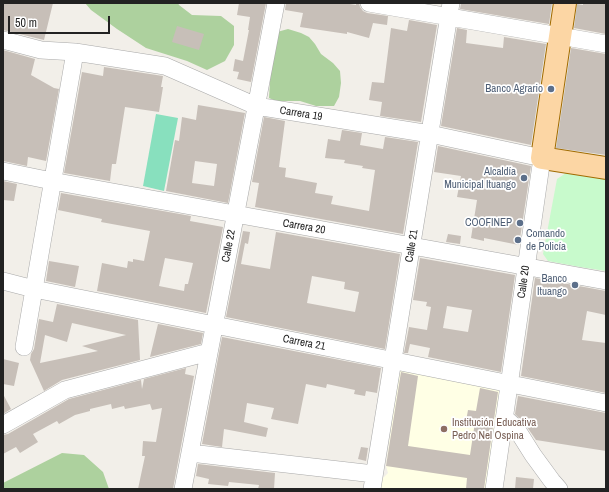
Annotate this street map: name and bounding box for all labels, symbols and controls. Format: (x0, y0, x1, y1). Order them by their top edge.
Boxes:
scale bar (10, 8, 112, 34)
text: 50 m (15, 15, 37, 31)
place label: Banco Agrario (485, 82, 543, 96)
marker: Banco Agrario (546, 84, 556, 94)
street label: Carrera 19 (279, 104, 323, 124)
place label: Alcaldía Municipal Ituango (444, 165, 516, 191)
marker: Alcaldía Municipal Ituango (519, 173, 529, 183)
place label: COOFINEP (465, 216, 512, 230)
street label: Carrera 20 (282, 217, 326, 237)
marker: COOFINEP (515, 218, 525, 228)
place label: Comando de Policía (526, 227, 566, 253)
street label: Calle 22 (219, 229, 239, 263)
street label: Calle 21 (403, 229, 421, 263)
marker: Comando de Policía (513, 235, 523, 245)
street label: Calle 20 (515, 265, 533, 299)
place label: Banco Ituango (537, 272, 567, 298)
marker: Banco Ituango (570, 280, 580, 290)
street label: Carrera 21 (282, 332, 326, 354)
place label: Institución Educativa Pedro Nel Ospina (452, 416, 536, 442)
marker: Institución Educativa Pedro Nel Ospina (439, 424, 449, 434)

